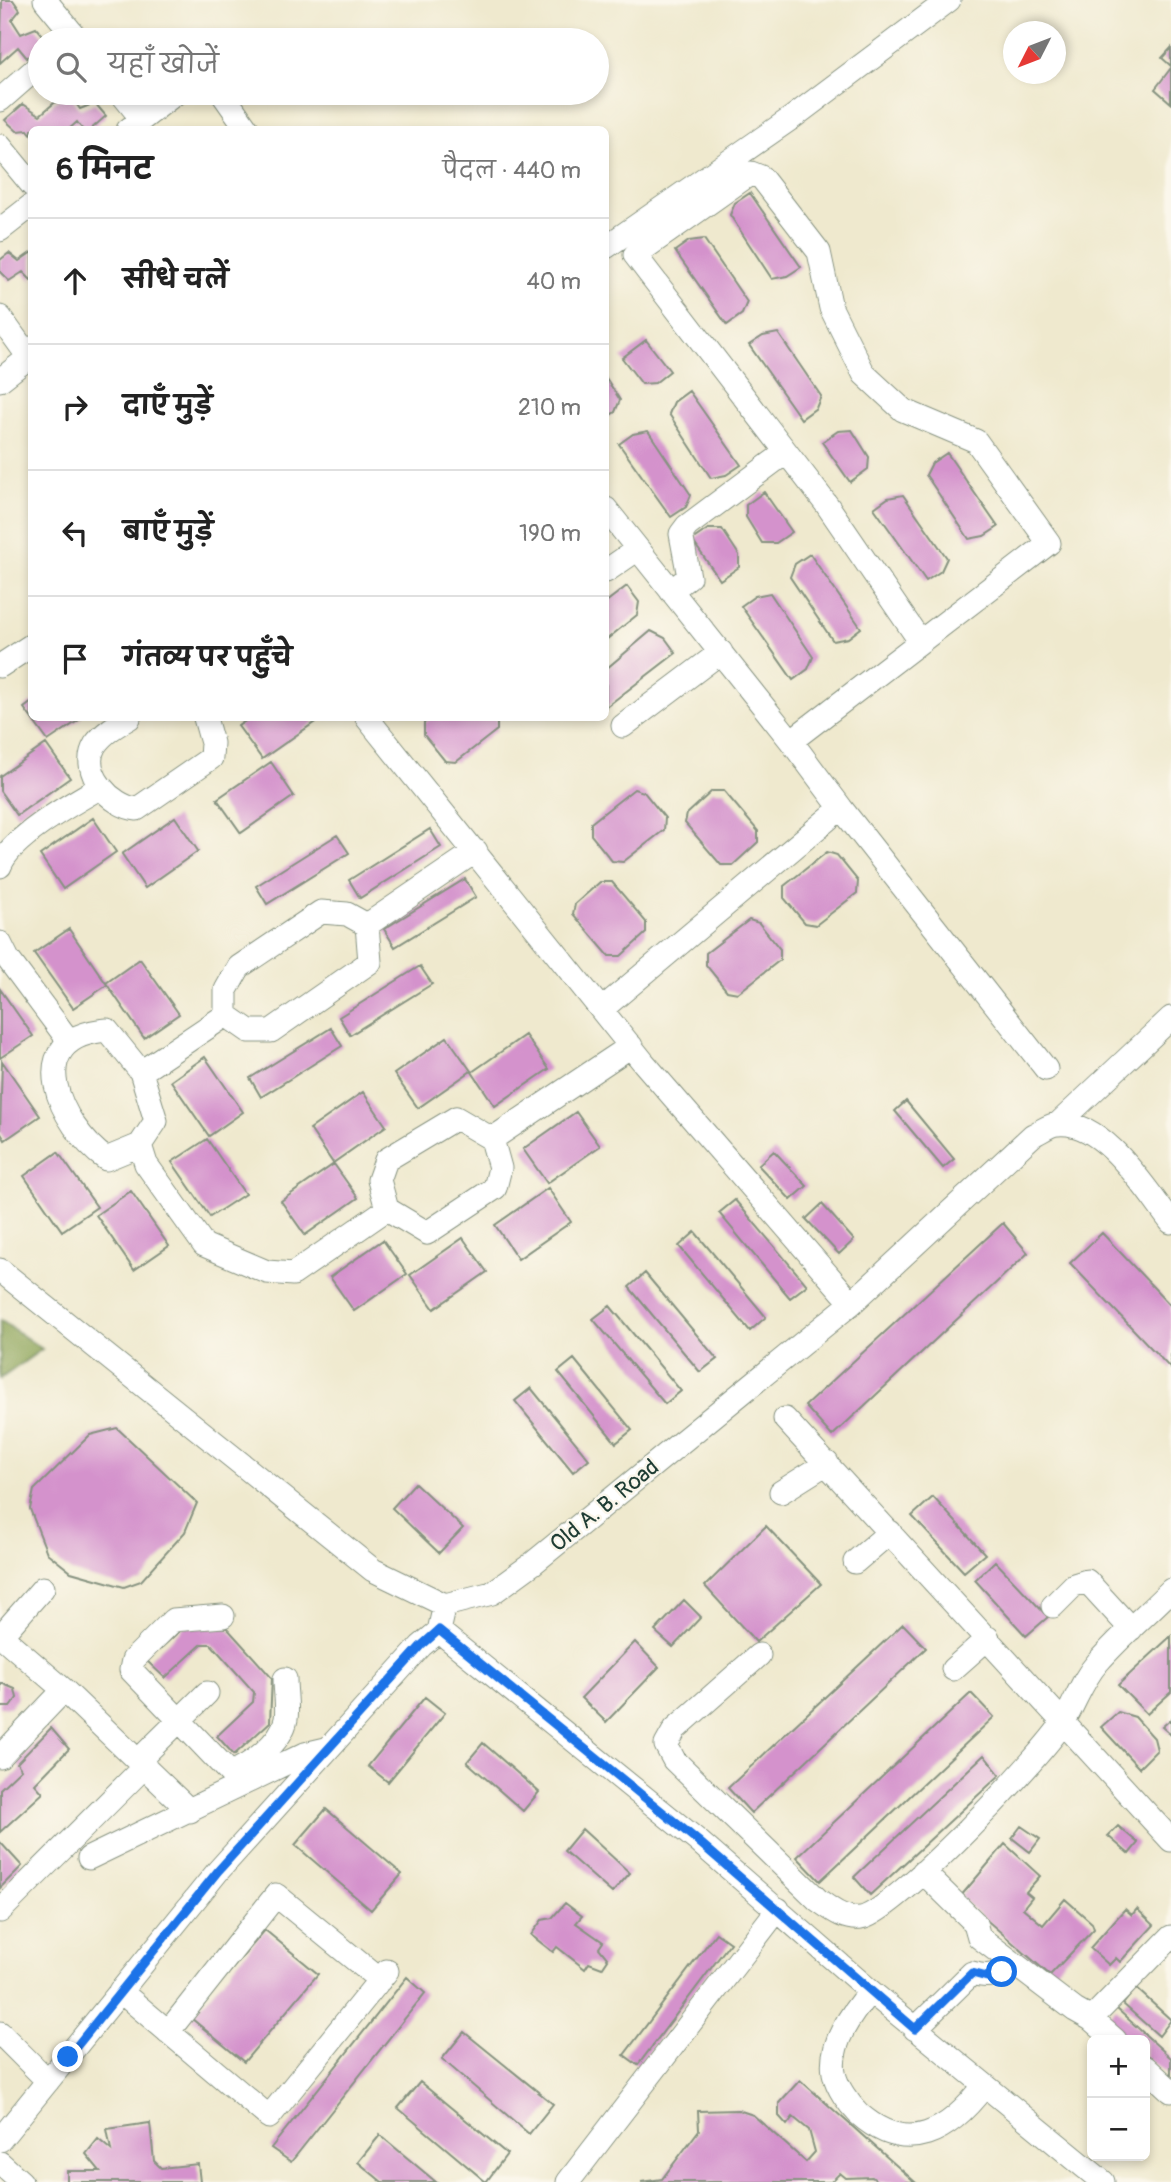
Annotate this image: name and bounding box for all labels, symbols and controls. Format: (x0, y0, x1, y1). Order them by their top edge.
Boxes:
north arrow (1003, 21, 1066, 84)
search box (28, 28, 609, 105)
icon: search (52, 48, 90, 86)
text: यहाँ खोजें (108, 49, 219, 81)
text: 6 मिनट (56, 151, 153, 188)
text: पैदल · 440 m (443, 156, 581, 185)
icon: ahead (56, 262, 94, 300)
text: सीधे चलें (123, 264, 228, 296)
text: 40 m (527, 267, 581, 296)
icon: right (56, 388, 94, 426)
text: दाएँ मुड़ें (123, 390, 212, 422)
text: 210 m (518, 393, 581, 422)
icon: left (56, 514, 94, 552)
text: बाएँ मुड़ें (123, 516, 213, 548)
text: 190 m (519, 519, 581, 548)
icon: arrive (56, 640, 94, 678)
text: गंतव्य पर पहुँचे (123, 642, 292, 674)
street label: Old A. B. Road (544, 1453, 665, 1558)
route start (986, 1956, 1017, 1987)
map controls (1087, 2035, 1150, 2161)
button: + (1087, 2035, 1150, 2098)
route end (52, 2041, 83, 2072)
button: − (1087, 2098, 1150, 2161)

